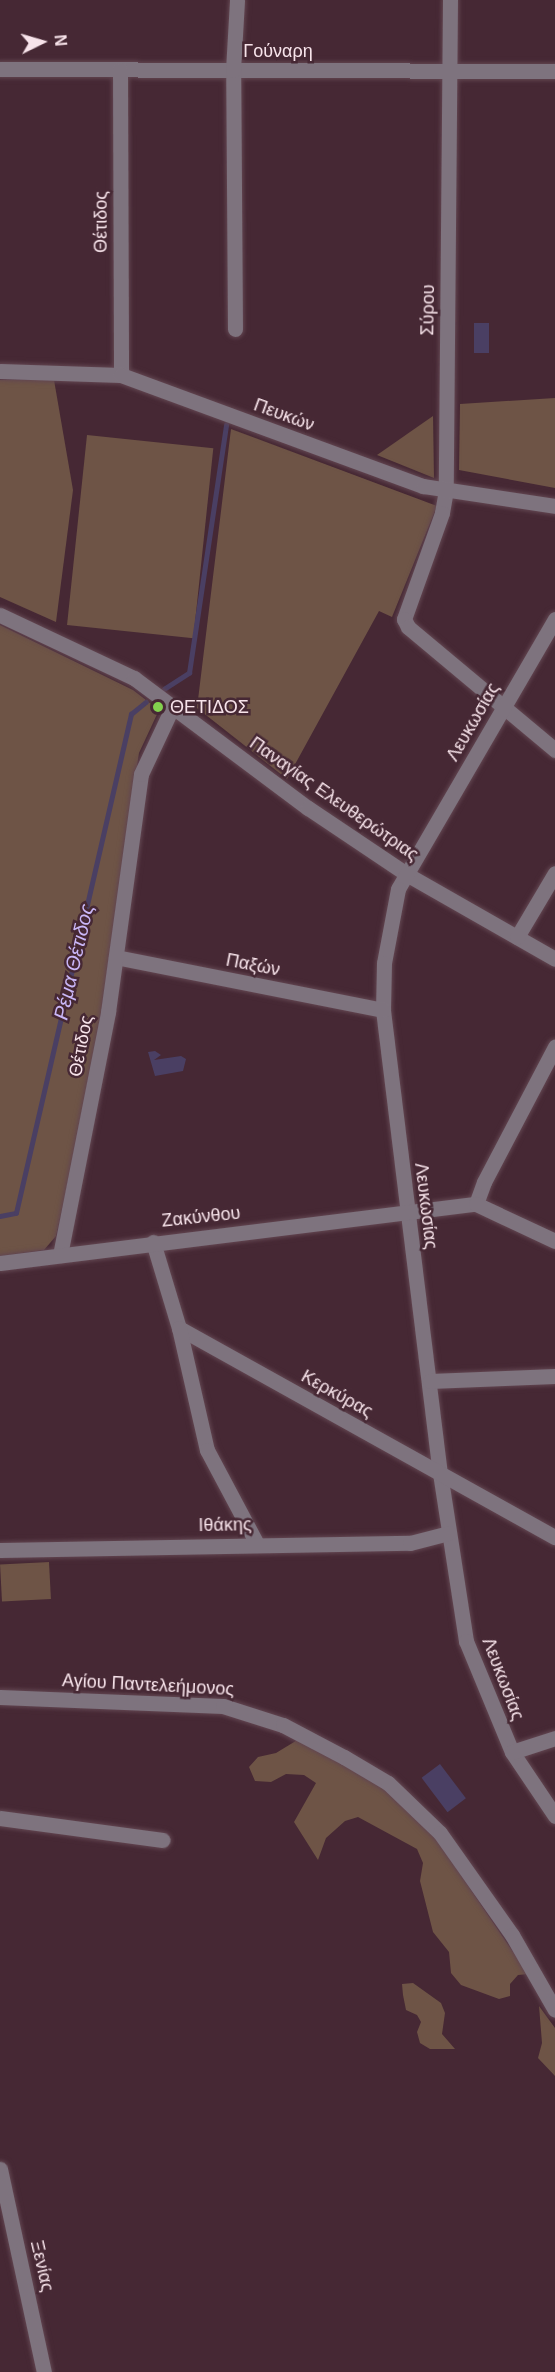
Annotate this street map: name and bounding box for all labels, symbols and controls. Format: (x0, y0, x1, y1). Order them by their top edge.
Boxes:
north arrow (12, 12, 72, 72)
text: N (51, 34, 69, 47)
street label: Γούναρη (243, 40, 313, 62)
street label: Θέτιδος (90, 191, 112, 253)
street label: Σύρου (417, 284, 439, 336)
street label: Πευκών (251, 394, 317, 436)
street label: Λευκωσίας (442, 679, 504, 765)
place label: ΘΕΤΙΔΟΣ (170, 696, 249, 718)
marker: ΘΕΤΙΔΟΣ (151, 700, 165, 714)
street label: Παναγίας Ελευθερώτριας (245, 732, 423, 866)
water label: Ρέμα Θέτιδος (49, 902, 99, 1022)
street label: Παξών (224, 949, 282, 981)
street label: Θέτιδος (64, 1014, 98, 1078)
street label: Λευκωσίας (410, 1162, 442, 1250)
street label: Ζακύνθου (161, 1202, 241, 1232)
street label: Κερκύρας (297, 1366, 377, 1422)
street label: Ιθάκης (198, 1514, 252, 1536)
street label: Λευκωσίας (477, 1635, 529, 1723)
street label: Αγίου Παντελεήμονος (61, 1670, 235, 1700)
street label: Ξενίας (26, 2238, 58, 2294)

